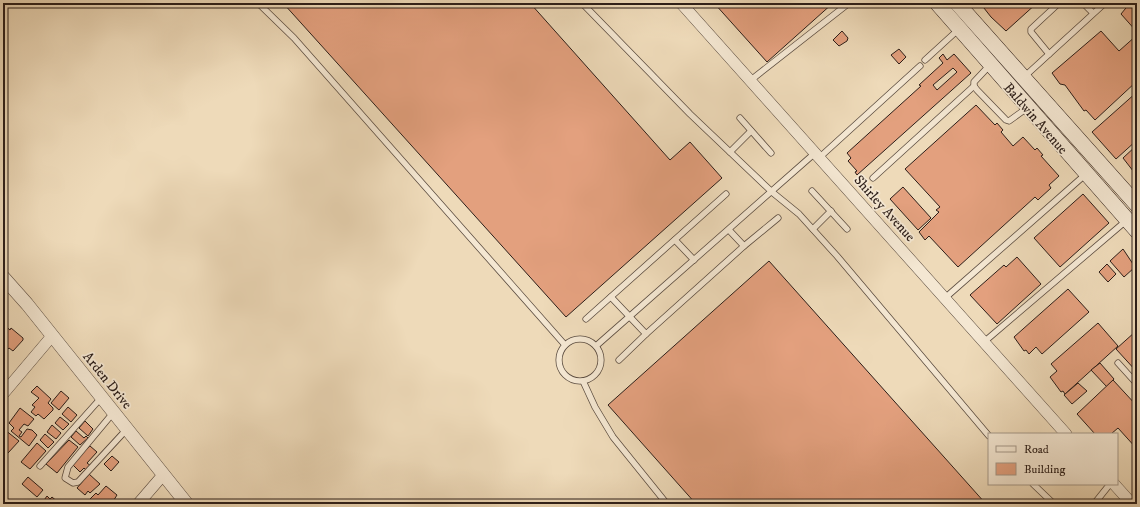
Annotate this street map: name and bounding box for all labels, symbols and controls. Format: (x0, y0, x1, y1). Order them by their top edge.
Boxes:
street label: Baldwin Avenue (999, 79, 1071, 158)
street label: Shirley Avenue (850, 172, 919, 246)
street label: Arden Drive (79, 348, 136, 413)
legend (988, 433, 1118, 485)
text: Road (1024, 442, 1049, 457)
text: Building (1024, 462, 1065, 477)

